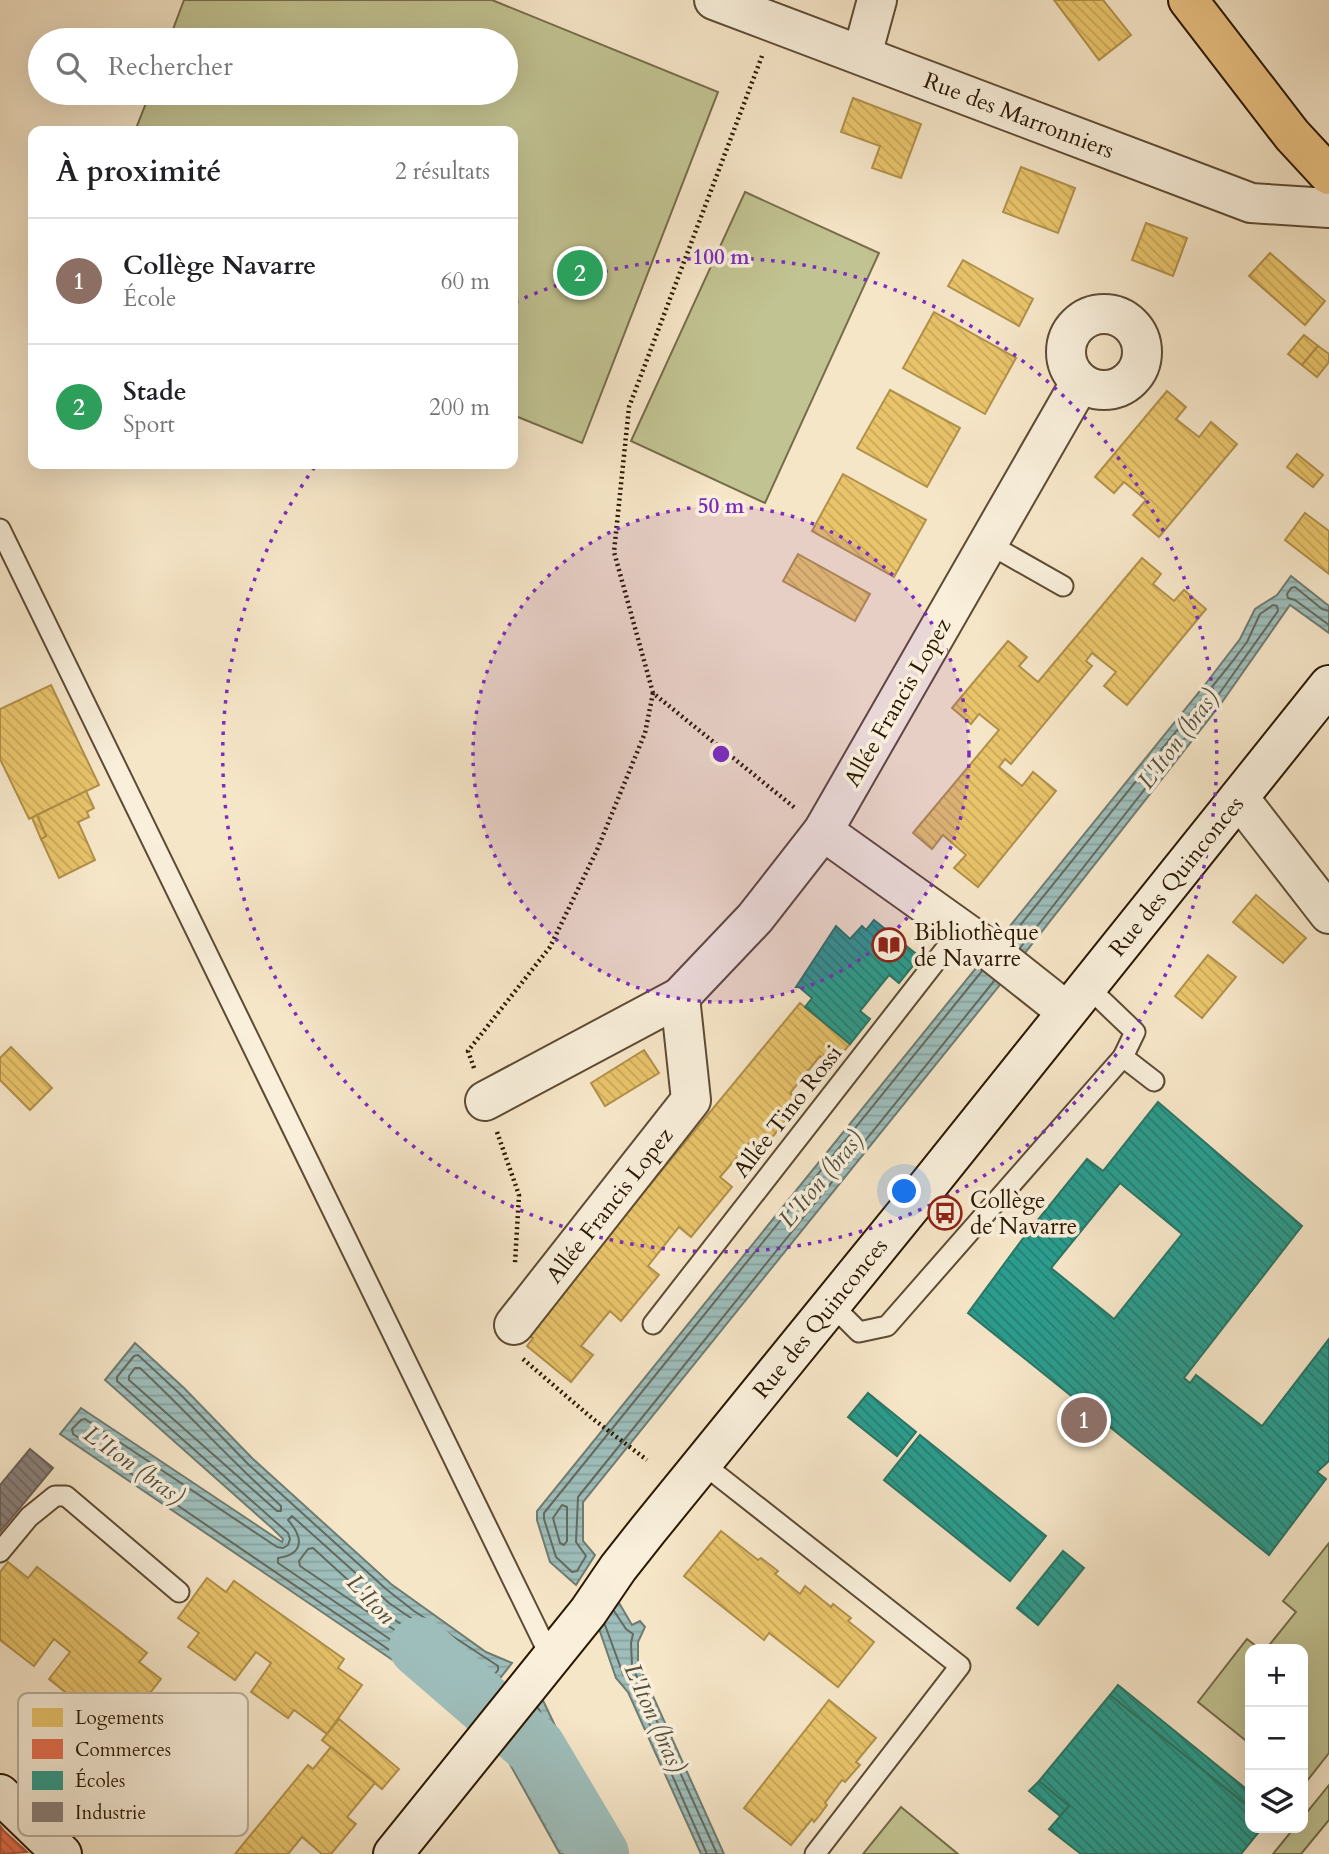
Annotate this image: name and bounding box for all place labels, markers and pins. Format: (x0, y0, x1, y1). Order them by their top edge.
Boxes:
pin: 2 (557, 247, 603, 299)
centre of rings (709, 742, 733, 766)
place label: Bibliothèque de Navarre (914, 917, 1039, 974)
library icon: Bibliothèque de Navarre (870, 926, 908, 964)
place label: Collège de Navarre (970, 1185, 1077, 1242)
bus stop icon: Collège de Navarre (926, 1194, 964, 1232)
pin: 1 (1061, 1394, 1107, 1446)

